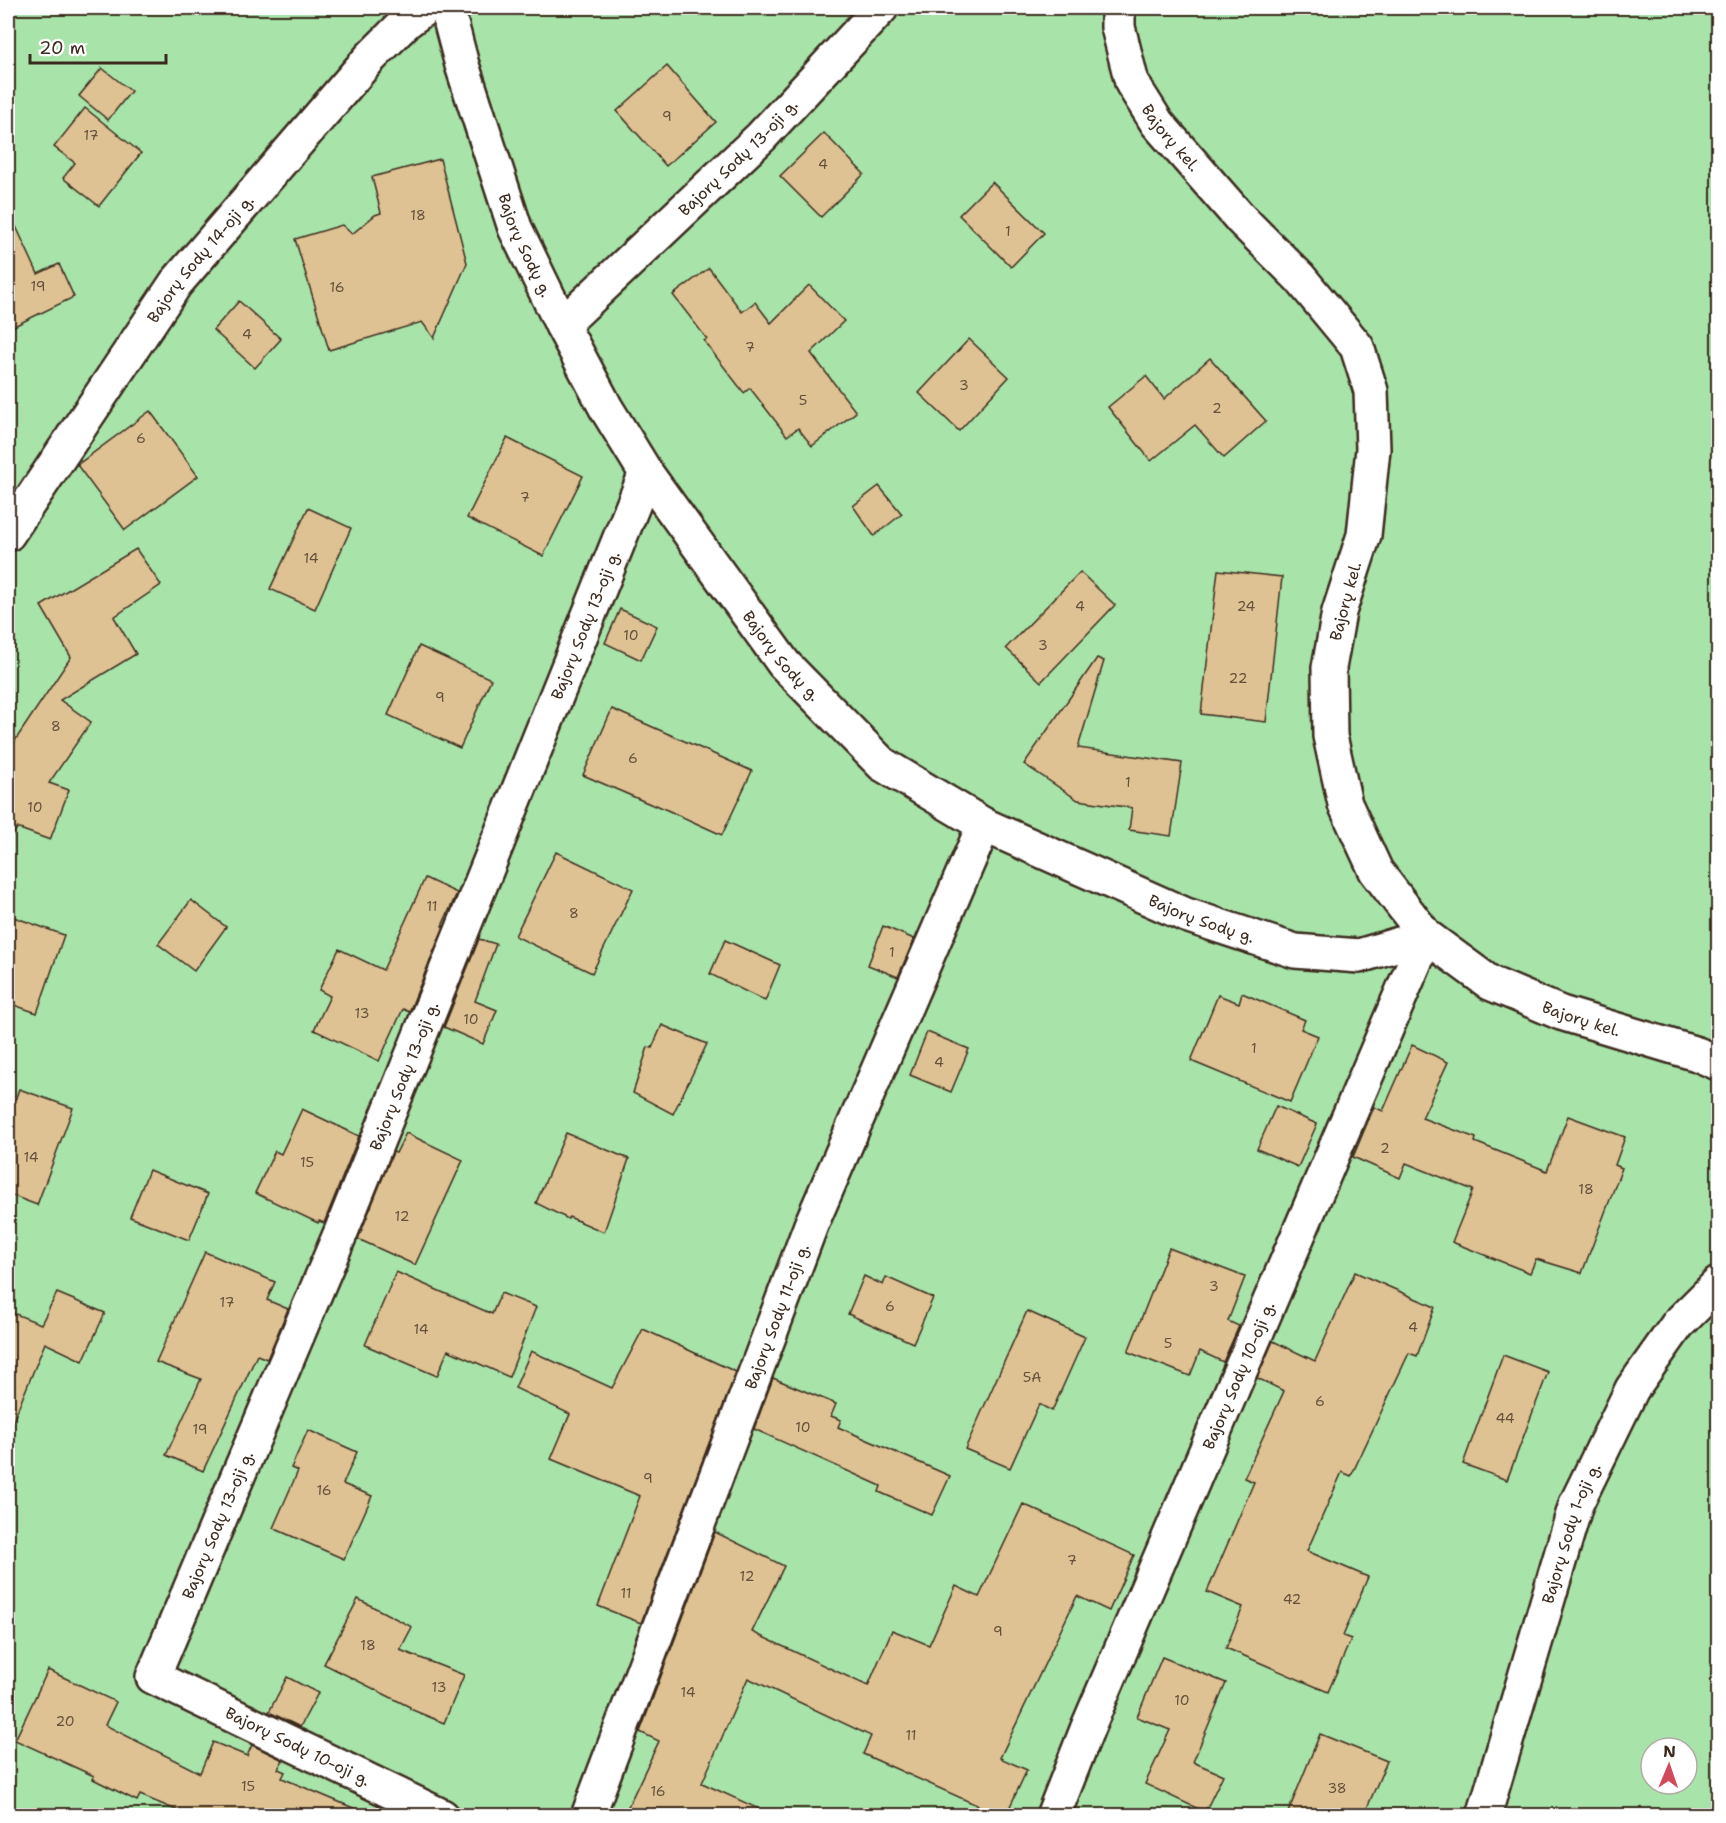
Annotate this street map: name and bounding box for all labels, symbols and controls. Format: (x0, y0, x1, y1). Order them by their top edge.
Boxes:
scale bar (30, 27, 166, 65)
text: 20 m (39, 36, 85, 60)
street label: Bajorų Sodų 13-oji g. (674, 95, 802, 221)
street label: Bajorų kel. (1137, 100, 1204, 176)
house number: 9 (662, 107, 672, 125)
house number: 17 (84, 126, 98, 144)
house number: 4 (818, 155, 828, 173)
street label: Bajorų Sodų 14-oji g. (142, 191, 258, 327)
street label: Bajorų Sodų g. (493, 191, 557, 301)
house number: 18 (410, 206, 426, 224)
house number: 1 (1005, 222, 1011, 240)
house number: 19 (30, 277, 46, 295)
house number: 16 (329, 278, 345, 296)
house number: 4 (242, 325, 252, 343)
house number: 7 (745, 338, 755, 356)
house number: 3 (959, 376, 969, 394)
house number: 5 (799, 391, 807, 409)
house number: 2 (1212, 399, 1222, 417)
house number: 6 (136, 429, 146, 447)
house number: 7 (520, 488, 530, 506)
street label: Bajorų Sodų 13-oji g. (546, 548, 625, 703)
house number: 14 (303, 549, 319, 567)
street label: Bajorų kel. (1325, 559, 1366, 643)
house number: 4 (1075, 597, 1085, 615)
house number: 24 (1237, 597, 1256, 615)
street label: Bajorų Sodų g. (738, 607, 824, 706)
house number: 10 (623, 626, 639, 644)
house number: 3 (1038, 636, 1048, 654)
house number: 22 (1229, 669, 1247, 687)
house number: 9 (435, 688, 445, 706)
house number: 8 (51, 717, 61, 735)
house number: 6 (628, 749, 638, 767)
house number: 1 (1125, 773, 1131, 791)
house number: 10 (27, 798, 43, 816)
street label: Bajorų Sodų g. (1145, 890, 1257, 948)
house number: 11 (426, 897, 438, 915)
house number: 8 (569, 904, 579, 922)
house number: 1 (889, 943, 895, 961)
street label: Bajorų kel. (1539, 996, 1623, 1041)
street label: Bajorų Sodų 13-oji g. (365, 999, 444, 1154)
house number: 13 (355, 1004, 369, 1022)
house number: 10 (463, 1010, 479, 1028)
house number: 1 (1251, 1039, 1257, 1057)
house number: 4 (934, 1053, 944, 1071)
house number: 2 (1380, 1139, 1390, 1157)
house number: 14 (23, 1148, 39, 1166)
house number: 15 (300, 1153, 314, 1171)
house number: 18 (1578, 1180, 1594, 1198)
house number: 12 (395, 1207, 409, 1225)
street label: Bajorų Sodų 11-oji g. (740, 1241, 814, 1392)
house number: 3 (1209, 1277, 1219, 1295)
house number: 17 (220, 1293, 234, 1311)
house number: 6 (885, 1297, 895, 1315)
street label: Bajorų Sodų 10-oji g. (1198, 1298, 1280, 1453)
house number: 4 (1408, 1318, 1418, 1336)
house number: 14 (413, 1320, 429, 1338)
house number: 5 (1164, 1334, 1172, 1352)
house number: 5A (1023, 1368, 1041, 1386)
house number: 6 (1315, 1392, 1325, 1410)
house number: 44 (1495, 1409, 1515, 1427)
house number: 10 (795, 1418, 811, 1436)
house number: 19 (192, 1420, 208, 1438)
street label: Bajorų Sodų 13-oji g. (177, 1448, 258, 1602)
street label: Bajorų Sodų 1-oji g. (1537, 1459, 1605, 1606)
house number: 9 (643, 1469, 653, 1487)
house number: 16 (316, 1481, 332, 1499)
house number: 7 (1067, 1551, 1077, 1569)
house number: 12 (740, 1567, 754, 1585)
house number: 11 (620, 1584, 632, 1602)
house number: 42 (1283, 1590, 1301, 1608)
house number: 9 (993, 1622, 1003, 1640)
house number: 18 (360, 1636, 376, 1654)
house number: 13 (432, 1678, 446, 1696)
house number: 14 (680, 1683, 696, 1701)
house number: 10 (1174, 1691, 1190, 1709)
street label: Bajorų Sodų 10-oji g. (222, 1702, 374, 1791)
house number: 20 (55, 1712, 75, 1730)
house number: 11 (905, 1726, 917, 1744)
north arrow (1639, 1736, 1699, 1796)
text: N (1663, 1741, 1676, 1762)
house number: 15 (241, 1777, 255, 1795)
house number: 38 (1327, 1779, 1347, 1797)
house number: 16 (650, 1782, 666, 1800)

